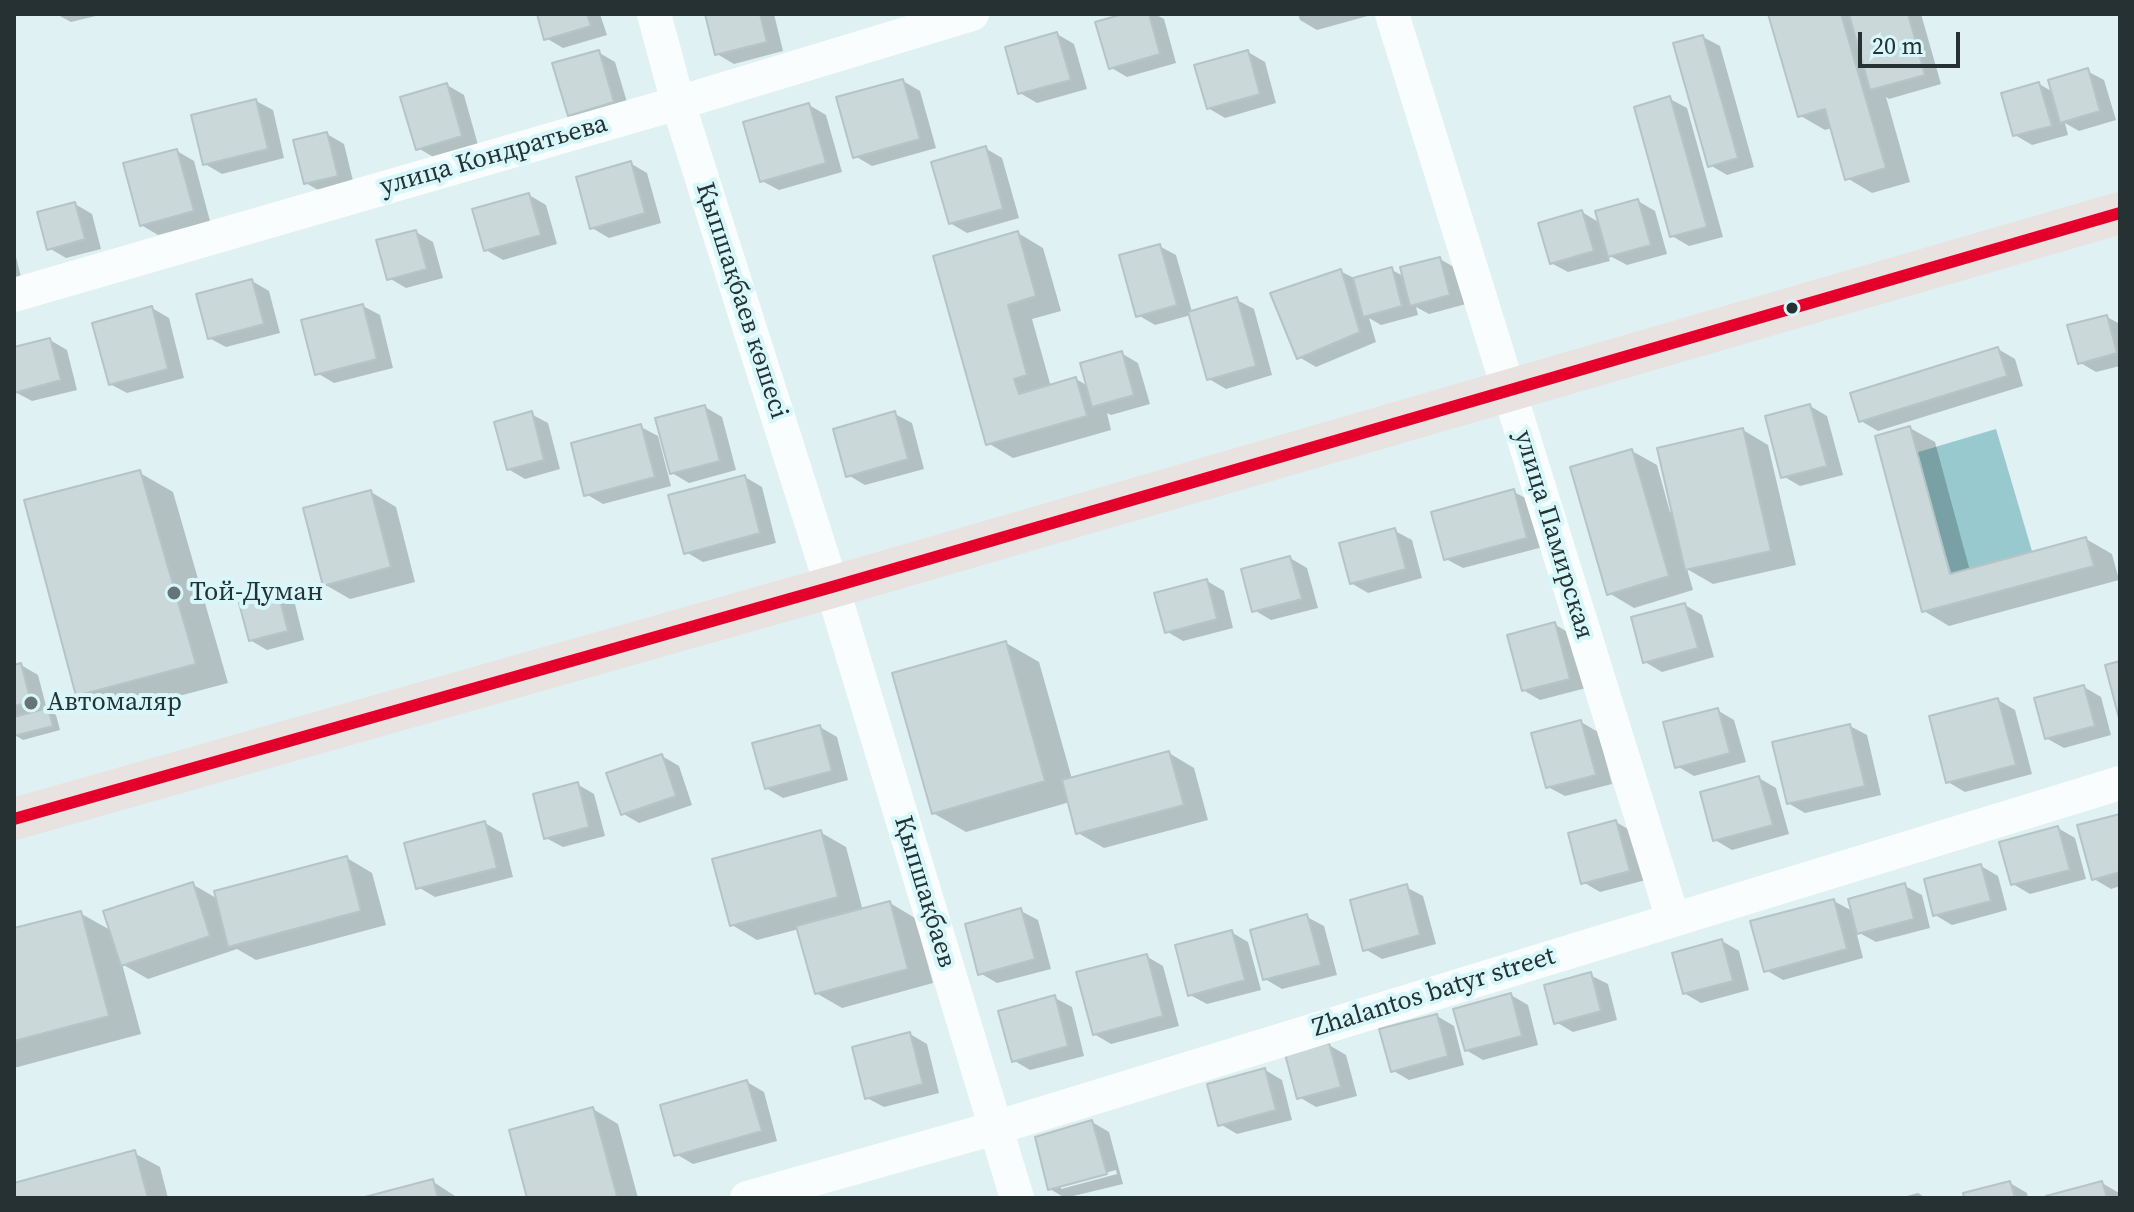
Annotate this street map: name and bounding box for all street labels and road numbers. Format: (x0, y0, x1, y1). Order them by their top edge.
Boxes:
street label: улица Кондратьева (377, 109, 611, 203)
street label: Қыпшақбаев көшесі (688, 179, 794, 423)
street label: улица Памирская (1506, 427, 1600, 643)
street label: Қыпшақбаев (886, 813, 962, 971)
street label: Zhalantos batyr street (1309, 941, 1559, 1045)

